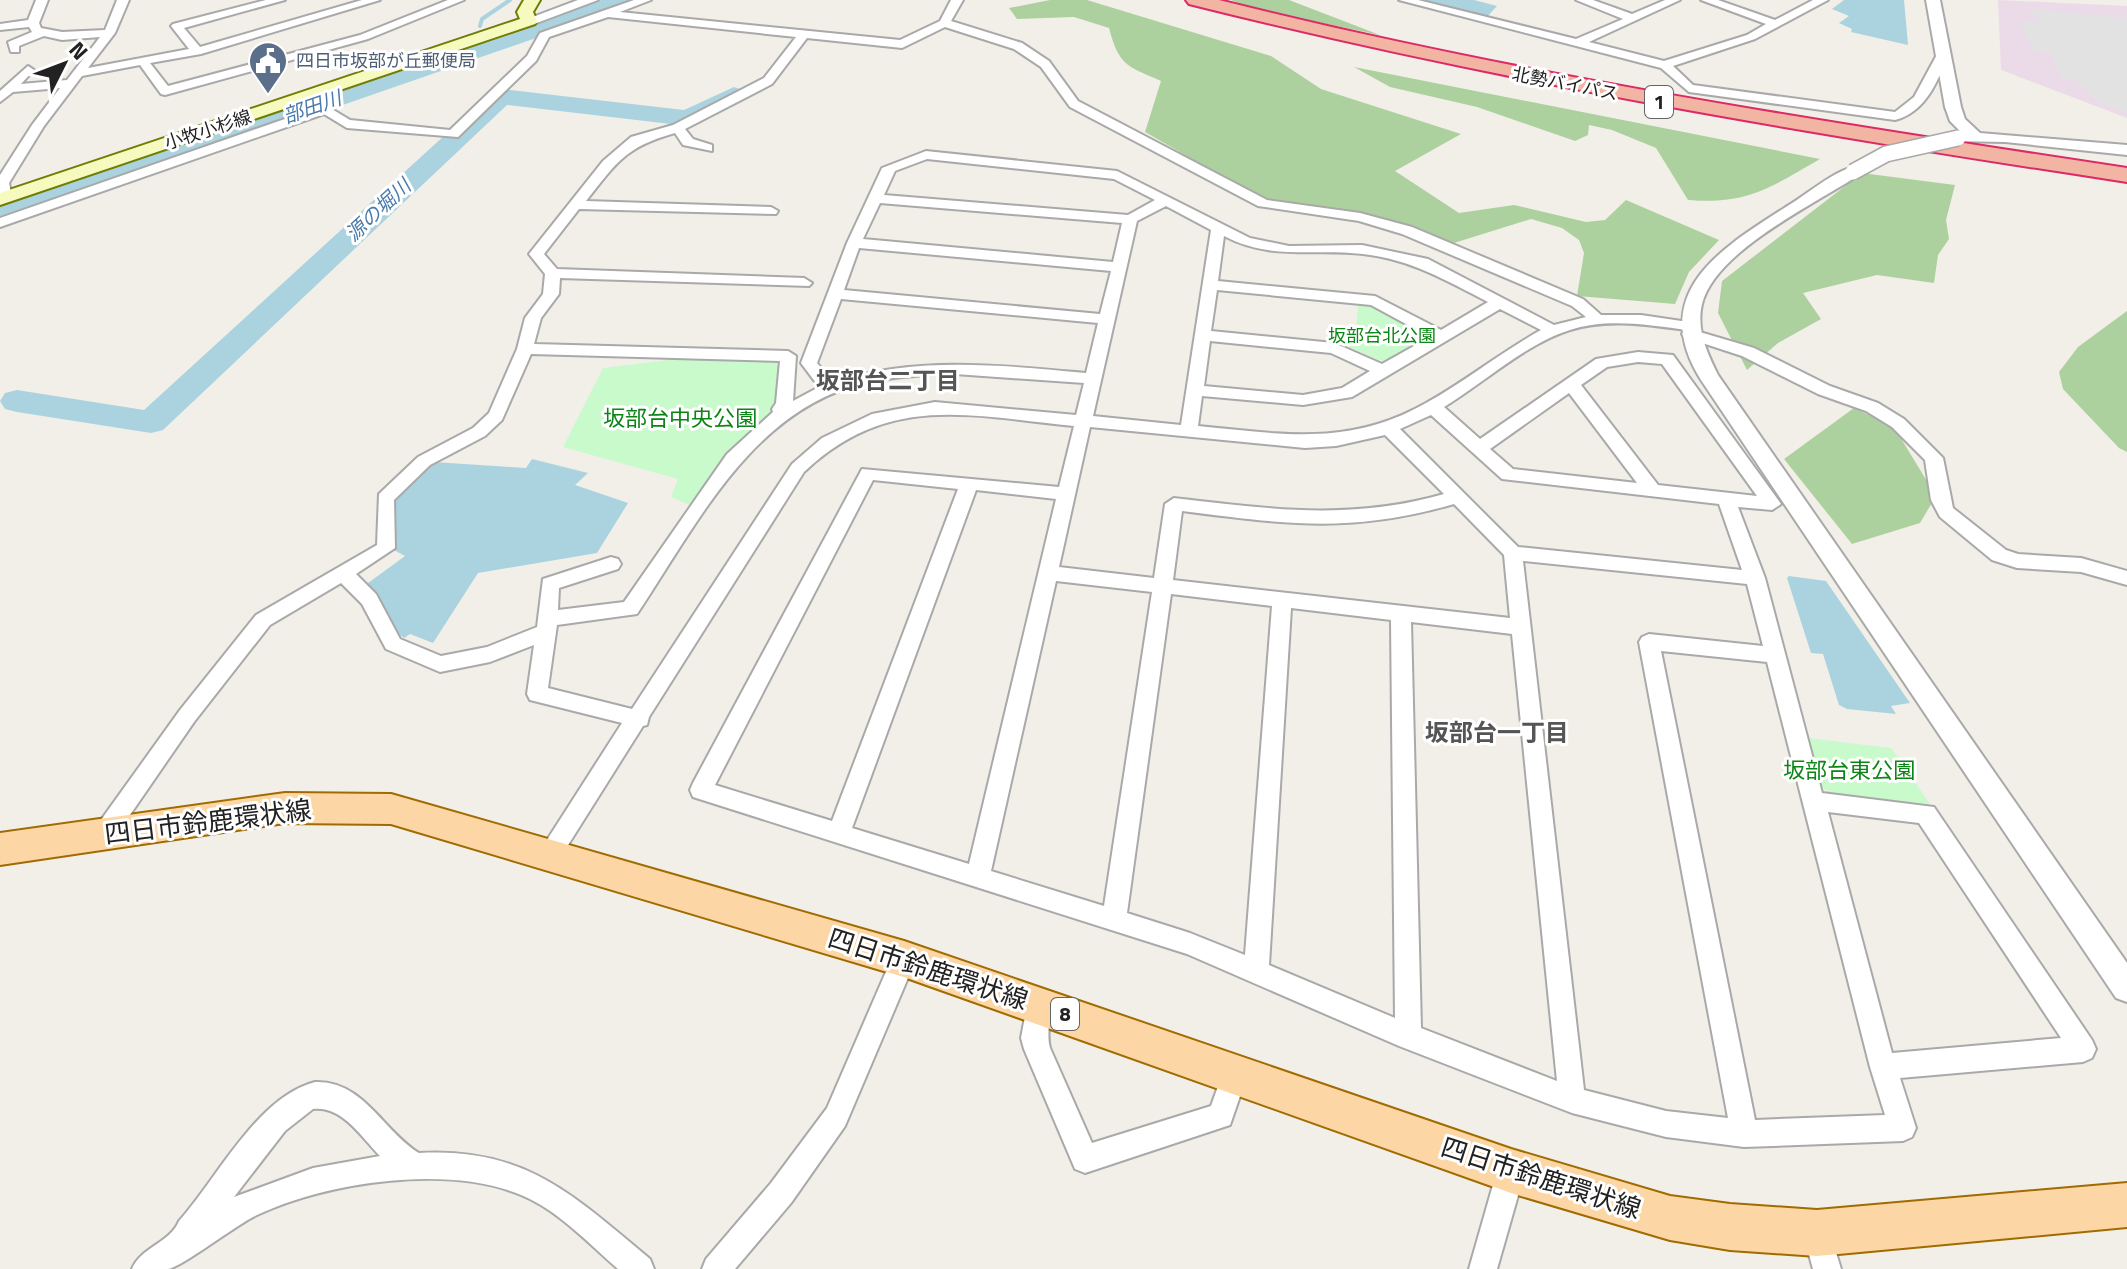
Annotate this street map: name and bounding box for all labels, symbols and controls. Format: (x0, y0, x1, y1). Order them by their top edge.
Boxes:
north arrow (24, 24, 104, 104)
text: N (61, 34, 97, 68)
public building icon: 四日市坂部が丘郵便局 (247, 40, 289, 95)
place label: 四日市坂部が丘郵便局 (296, 47, 476, 74)
street label: 北勢バイパス (1510, 60, 1621, 107)
water label: 部田川 (278, 81, 347, 131)
road number: 1 (1645, 86, 1673, 118)
street label: 小牧小杉線 (161, 103, 255, 156)
water label: 源の堀川 (338, 170, 419, 248)
park label: 坂部台北公園 (1328, 322, 1436, 349)
district label: 坂部台二丁目 (816, 362, 960, 398)
park label: 坂部台中央公園 (603, 401, 757, 435)
district label: 坂部台一丁目 (1425, 714, 1569, 750)
park label: 坂部台東公園 (1783, 753, 1915, 787)
street label: 四日市鈴鹿環状線 (102, 789, 314, 854)
street label: 四日市鈴鹿環状線 (823, 918, 1033, 1019)
road number: 8 (1051, 998, 1079, 1030)
street label: 四日市鈴鹿環状線 (1436, 1127, 1646, 1228)

